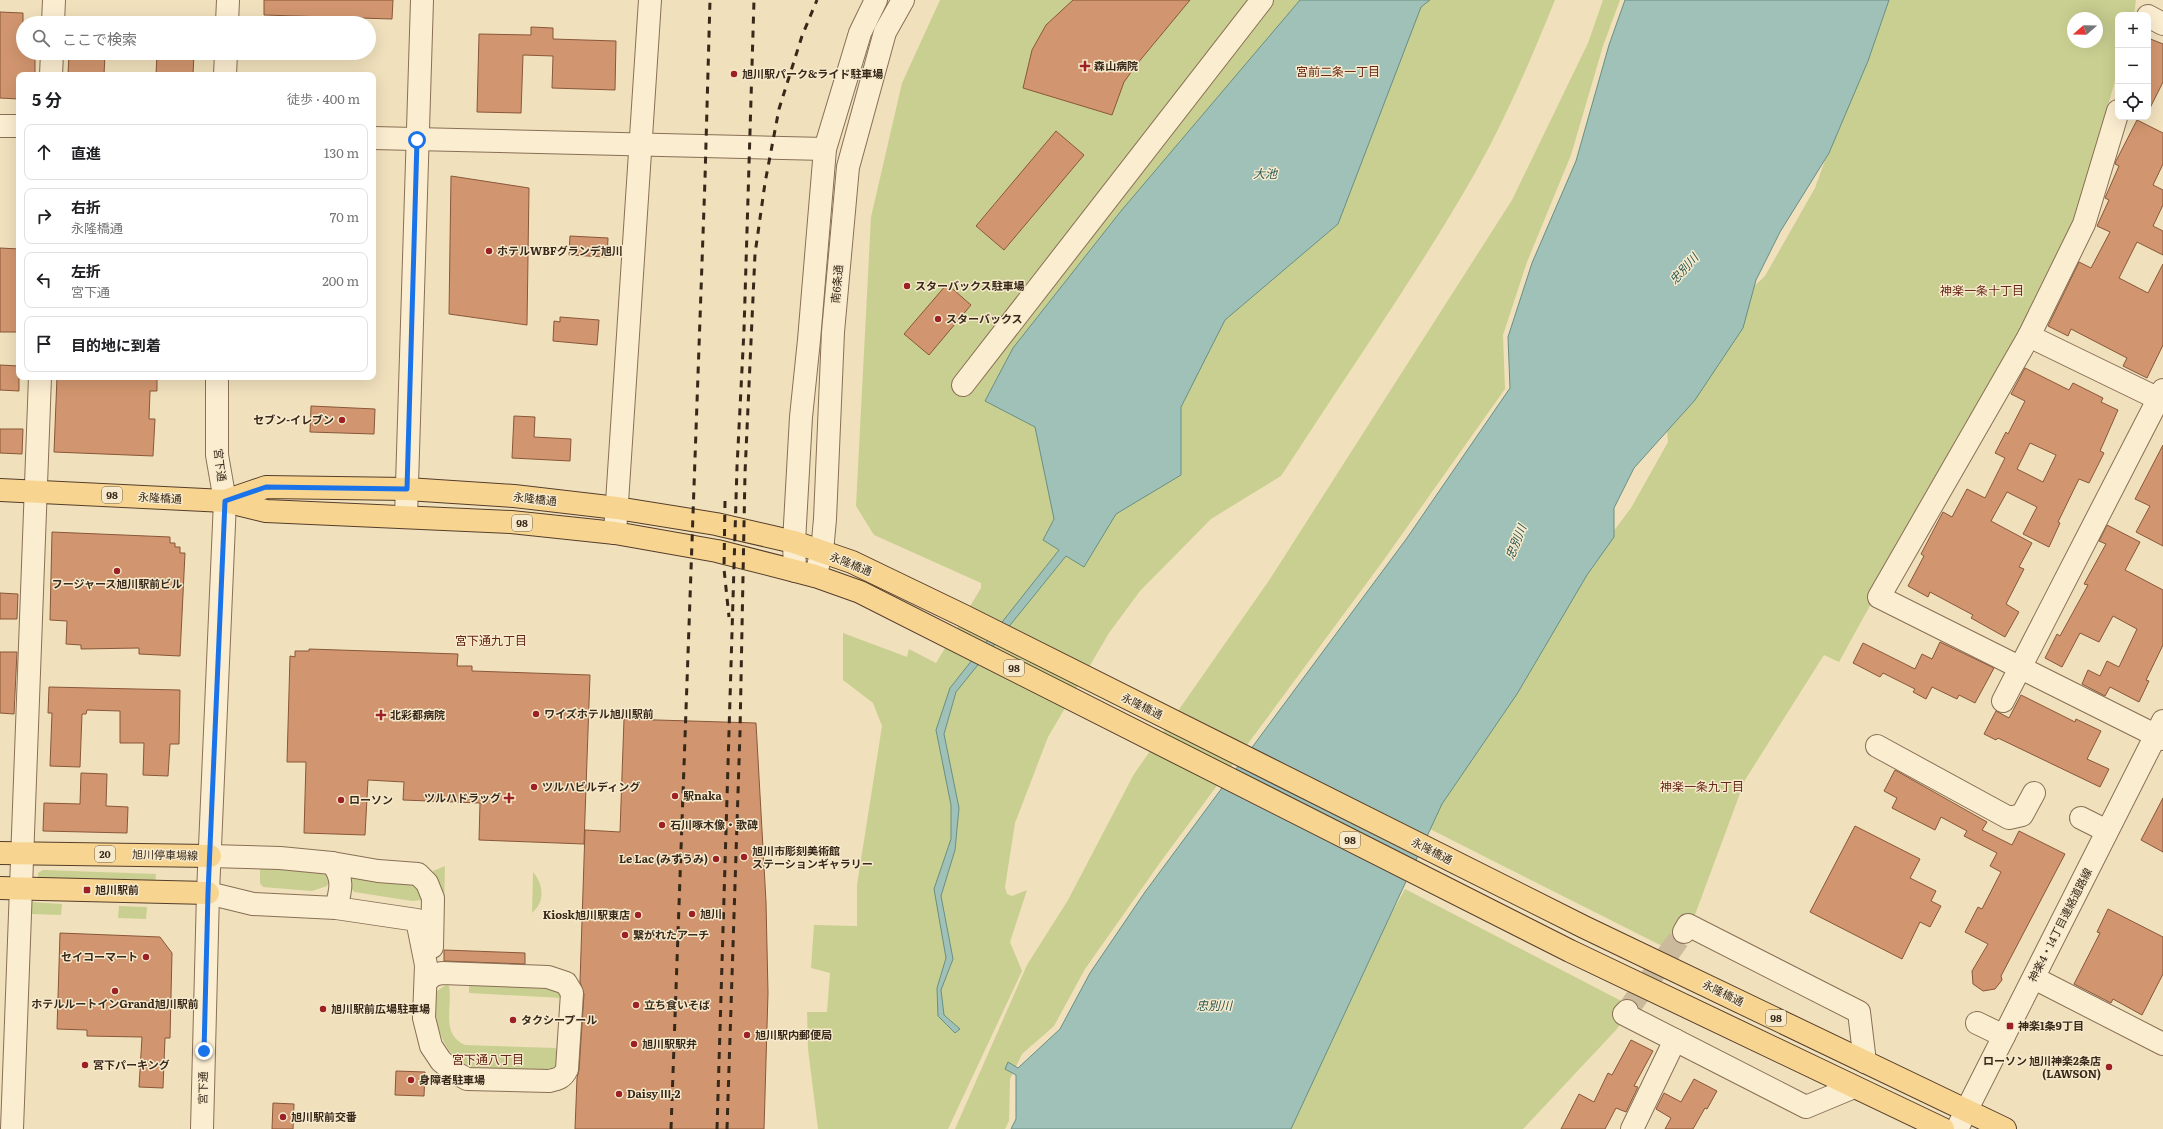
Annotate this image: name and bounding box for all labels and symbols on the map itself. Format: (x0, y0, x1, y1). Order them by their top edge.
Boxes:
north arrow (2067, 12, 2103, 48)
place label: 森山病院 (1094, 57, 1138, 73)
marker: 森山病院 (1079, 60, 1091, 72)
district label: 宮前二条一丁目 (1296, 62, 1380, 80)
place label: 旭川駅パーク&ライド駐車場 (742, 65, 883, 81)
marker: 旭川駅パーク&ライド駐車場 (729, 69, 739, 79)
route start (408, 131, 426, 149)
water label: 大池 (1253, 164, 1278, 182)
place label: ホテルWBFグランデ旭川 (497, 242, 623, 258)
marker: ホテルWBFグランデ旭川 (484, 246, 494, 256)
water label: 忠別川 (1665, 247, 1703, 288)
street label: 南6条通 (826, 264, 846, 304)
place label: スターバックス駐車場 (915, 277, 1025, 293)
marker: スターバックス駐車場 (902, 281, 912, 291)
district label: 神楽一条十丁目 (1940, 281, 2024, 299)
place label: スターバックス (946, 310, 1023, 326)
marker: スターバックス (933, 314, 943, 324)
place label: セブン-イレブン (253, 411, 334, 427)
marker: セブン-イレブン (337, 415, 347, 425)
street label: 宮下通 (211, 448, 231, 482)
road number: 98 (102, 487, 122, 503)
street label: 永隆橋通 (138, 488, 182, 506)
street label: 永隆橋通 (512, 488, 558, 508)
road number: 98 (512, 515, 532, 531)
water label: 忠別川 (1500, 520, 1531, 562)
street label: 永隆橋通 (828, 547, 875, 579)
marker: フージャース旭川駅前ビル (112, 566, 122, 576)
place label: フージャース旭川駅前ビル (52, 575, 182, 591)
district label: 宮下通九丁目 (455, 631, 527, 649)
road number: 98 (1004, 660, 1024, 676)
street label: 永隆橋通 (1119, 688, 1166, 722)
place label: ワイズホテル旭川駅前 (544, 705, 654, 721)
place label: 北彩都病院 (390, 706, 445, 722)
marker: 北彩都病院 (375, 709, 387, 721)
marker: ワイズホテル旭川駅前 (531, 709, 541, 719)
district label: 神楽一条九丁目 (1660, 777, 1744, 795)
place label: ツルハビルディング (542, 778, 640, 794)
marker: ツルハビルディング (529, 782, 539, 792)
place label: 駅naka (683, 787, 722, 803)
place label: ツルハドラッグ (424, 789, 501, 805)
place label: ローソン (349, 791, 393, 807)
marker: 駅naka (670, 791, 680, 801)
marker: ツルハドラッグ (504, 793, 514, 803)
marker: ローソン (336, 795, 346, 805)
place label: 石川啄木像・歌碑 (670, 816, 758, 832)
marker: 石川啄木像・歌碑 (657, 820, 667, 830)
road number: 98 (1340, 832, 1360, 848)
street label: 永隆橋通 (1409, 833, 1456, 867)
place label: 旭川市彫刻美術館 ステーションギャラリー (752, 842, 873, 871)
street label: 旭川停車場線 (132, 845, 198, 863)
road number: 20 (95, 846, 115, 862)
place label: Le Lac (みずうみ) (619, 850, 708, 866)
marker: 旭川市彫刻美術館 ステーションギャラリー (739, 852, 749, 862)
marker: Le Lac (みずうみ) (711, 854, 721, 864)
street label: 神楽4・14丁目連絡道路線 (2023, 865, 2095, 984)
place label: 旭川駅前 (95, 881, 139, 897)
marker: 旭川駅前 (82, 885, 92, 895)
place label: 旭川 (700, 905, 722, 921)
place label: Kiosk旭川駅東店 (543, 906, 630, 922)
marker: 旭川 (687, 909, 697, 919)
marker: Kiosk旭川駅東店 (633, 910, 643, 920)
place label: 繋がれたアーチ (633, 926, 709, 942)
marker: 繋がれたアーチ (620, 930, 630, 940)
place label: セイコーマート (61, 948, 138, 964)
marker: セイコーマート (141, 952, 151, 962)
street label: 永隆橋通 (1700, 975, 1747, 1009)
marker: ホテルルートインGrand旭川駅前 (110, 986, 120, 996)
place label: ホテルルートインGrand旭川駅前 (31, 995, 199, 1011)
place label: 立ち食いそば (644, 996, 710, 1012)
water label: 忠別川 (1196, 996, 1234, 1014)
place label: 旭川駅前広場駐車場 (331, 1000, 430, 1016)
marker: 立ち食いそば (631, 1000, 641, 1010)
marker: 旭川駅前広場駐車場 (318, 1004, 328, 1014)
road number: 98 (1766, 1010, 1786, 1026)
place label: タクシープール (521, 1011, 597, 1027)
marker: タクシープール (508, 1015, 518, 1025)
place label: 神楽1条9丁目 (2018, 1017, 2084, 1033)
marker: 神楽1条9丁目 (2005, 1021, 2015, 1031)
place label: 旭川駅内郵便局 (755, 1026, 832, 1042)
marker: 旭川駅内郵便局 (742, 1030, 752, 1040)
place label: 旭川駅駅弁 (642, 1035, 697, 1051)
marker: 旭川駅駅弁 (629, 1039, 639, 1049)
route end (195, 1042, 213, 1060)
district label: 宮下通八丁目 (452, 1050, 524, 1068)
place label: ローソン 旭川神楽2条店 (LAWSON) (1983, 1052, 2101, 1081)
place label: 宮下パーキング (93, 1056, 170, 1072)
marker: 宮下パーキング (80, 1060, 90, 1070)
marker: ローソン 旭川神楽2条店 (LAWSON) (2104, 1062, 2114, 1072)
street label: 宮下通 (194, 1071, 210, 1105)
place label: 身障者駐車場 (419, 1071, 485, 1087)
marker: 身障者駐車場 (406, 1075, 416, 1085)
place label: Daisy Ⅲ-2 (627, 1085, 680, 1101)
marker: Daisy Ⅲ-2 (614, 1089, 624, 1099)
place label: 旭川駅前交番 (291, 1108, 357, 1124)
marker: 旭川駅前交番 (278, 1112, 288, 1122)

